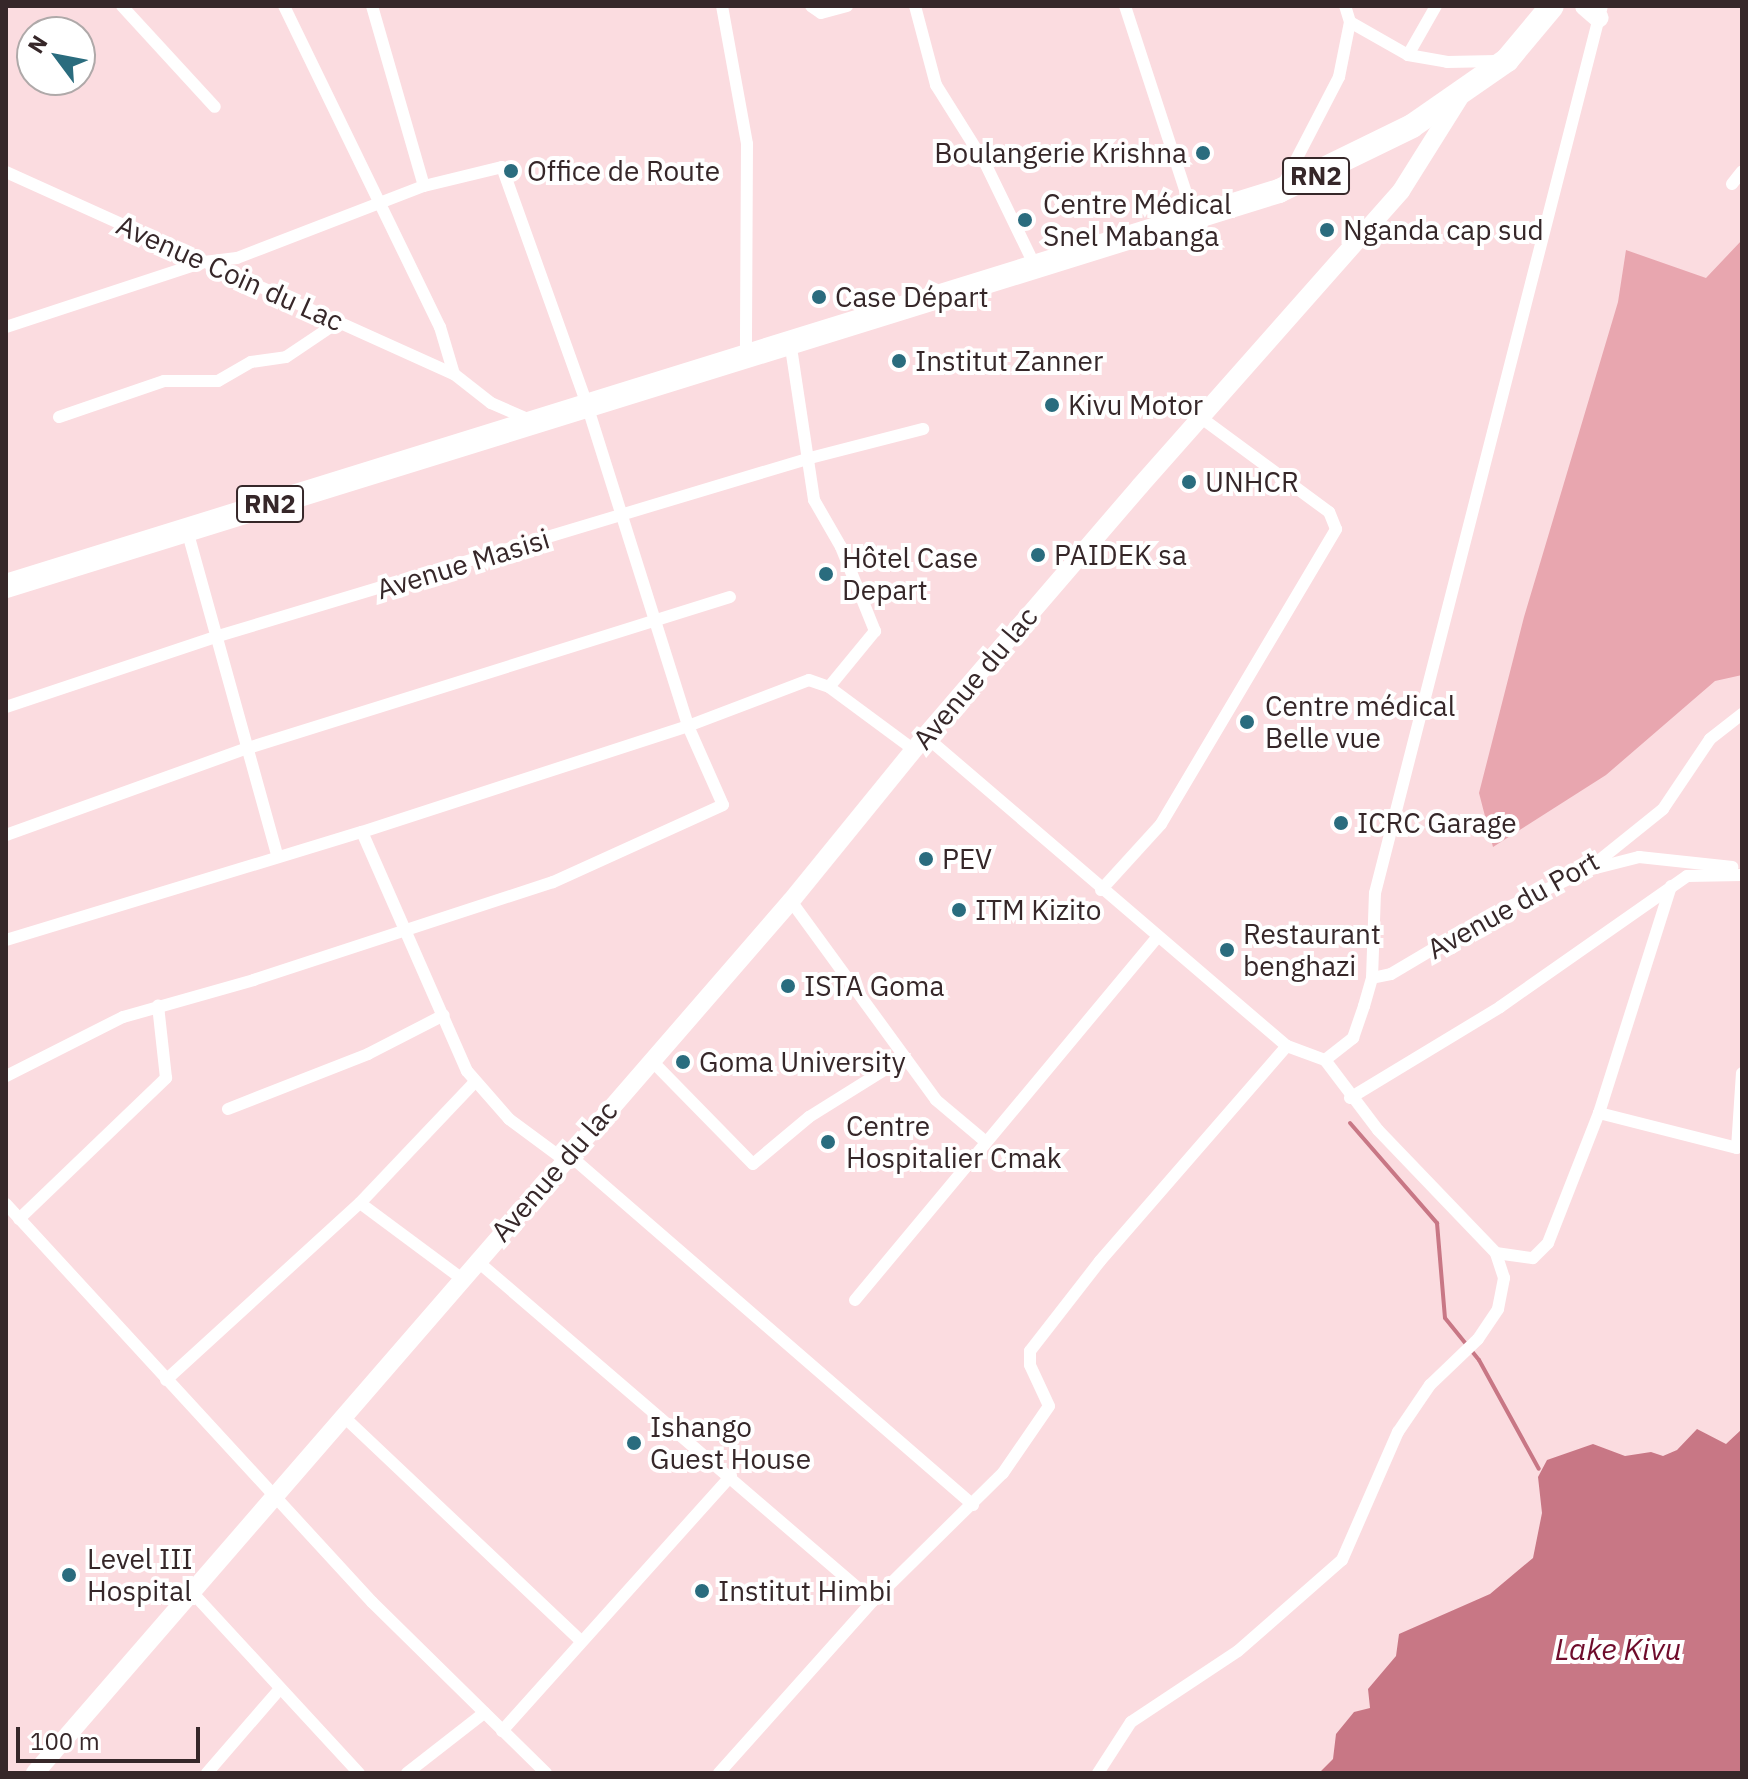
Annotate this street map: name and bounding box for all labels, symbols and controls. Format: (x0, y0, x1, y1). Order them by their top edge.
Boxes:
north arrow (16, 16, 96, 96)
text: N (20, 30, 53, 59)
place label: Boulangerie Krishna (934, 136, 1187, 170)
marker: Boulangerie Krishna (1194, 144, 1212, 162)
place label: Office de Route (527, 154, 720, 188)
road number: RN2 (1282, 154, 1350, 198)
marker: Office de Route (502, 162, 520, 180)
place label: Centre Médical Snel Mabanga (1043, 187, 1232, 253)
street label: Avenue Coin du Lac (112, 208, 348, 338)
marker: Centre Médical Snel Mabanga (1014, 209, 1036, 231)
place label: Nganda cap sud (1343, 213, 1544, 247)
marker: Nganda cap sud (1318, 221, 1336, 239)
place label: Case Départ (835, 280, 989, 314)
marker: Case Départ (810, 288, 828, 306)
place label: Institut Zanner (915, 344, 1103, 378)
marker: Institut Zanner (890, 352, 908, 370)
place label: Kivu Motor (1068, 388, 1203, 422)
marker: Kivu Motor (1043, 396, 1061, 414)
place label: UNHCR (1205, 465, 1299, 499)
marker: UNHCR (1180, 473, 1198, 491)
road number: RN2 (236, 482, 304, 526)
street label: Avenue Masisi (372, 522, 554, 606)
place label: PAIDEK sa (1054, 538, 1187, 572)
place label: Hôtel Case Depart (842, 541, 978, 607)
marker: PAIDEK sa (1029, 546, 1047, 564)
marker: Hôtel Case Depart (817, 565, 835, 583)
street label: Avenue du lac (906, 600, 1044, 756)
place label: Centre médical Belle vue (1265, 689, 1455, 755)
marker: Centre médical Belle vue (1236, 711, 1258, 733)
place label: ICRC Garage (1357, 806, 1517, 840)
marker: ICRC Garage (1332, 814, 1350, 832)
place label: PEV (942, 842, 992, 876)
street label: Avenue du Port (1421, 844, 1605, 966)
marker: PEV (917, 850, 935, 868)
place label: ITM Kizito (975, 893, 1102, 927)
marker: ITM Kizito (950, 901, 968, 919)
place label: Restaurant benghazi (1243, 917, 1381, 983)
marker: Restaurant benghazi (1218, 941, 1236, 959)
place label: ISTA Goma (804, 969, 944, 1003)
marker: ISTA Goma (779, 977, 797, 995)
place label: Goma University (699, 1045, 906, 1079)
marker: Goma University (674, 1053, 692, 1071)
street label: Avenue du lac (484, 1094, 624, 1248)
place label: Centre Hospitalier Cmak (846, 1109, 1062, 1175)
marker: Centre Hospitalier Cmak (817, 1131, 839, 1153)
place label: Ishango Guest House (650, 1410, 811, 1476)
marker: Ishango Guest House (625, 1434, 643, 1452)
place label: Level III Hospital (87, 1542, 193, 1608)
marker: Level III Hospital (58, 1564, 80, 1586)
place label: Institut Himbi (718, 1574, 892, 1608)
marker: Institut Himbi (693, 1582, 711, 1600)
water label: Lake Kivu (1555, 1631, 1681, 1667)
scale bar (20, 1711, 204, 1761)
text: 100 m (30, 1725, 100, 1757)

